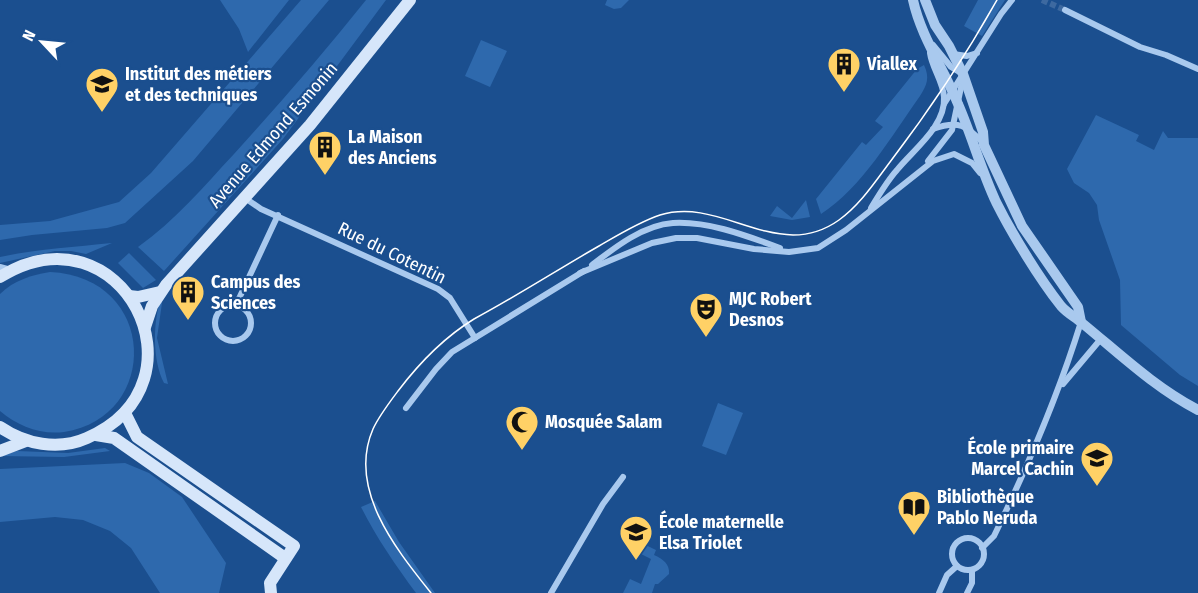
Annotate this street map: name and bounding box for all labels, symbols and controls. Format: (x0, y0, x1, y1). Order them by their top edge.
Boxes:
north arrow (12, 12, 72, 72)
text: N (18, 27, 40, 44)
building icon: Viallex (826, 46, 862, 93)
place label: Viallex (866, 53, 918, 75)
street label: Avenue Edmond Esmonin (204, 58, 342, 212)
place label: Institut des métiers et des techniques (125, 63, 272, 106)
school or university icon: Institut des métiers et des techniques (84, 66, 120, 113)
place label: La Maison des Anciens (348, 126, 437, 169)
building icon: La Maison des Anciens (307, 129, 343, 176)
street label: Rue du Cotentin (334, 217, 450, 289)
place label: Campus des Sciences (211, 271, 301, 314)
building icon: Campus des Sciences (170, 274, 206, 321)
place label: MJC Robert Desnos (729, 288, 812, 331)
theatre icon: MJC Robert Desnos (688, 291, 724, 338)
mosque icon: Mosquée Salam (504, 404, 540, 451)
place label: Mosquée Salam (545, 411, 662, 433)
place label: École primaire Marcel Cachin (967, 436, 1074, 480)
school or university icon: École primaire Marcel Cachin (1079, 440, 1115, 487)
place label: Bibliothèque Pablo Neruda (937, 486, 1037, 529)
library icon: Bibliothèque Pablo Neruda (896, 489, 932, 536)
place label: École maternelle Elsa Triolet (659, 510, 784, 554)
school or university icon: École maternelle Elsa Triolet (618, 514, 654, 561)

